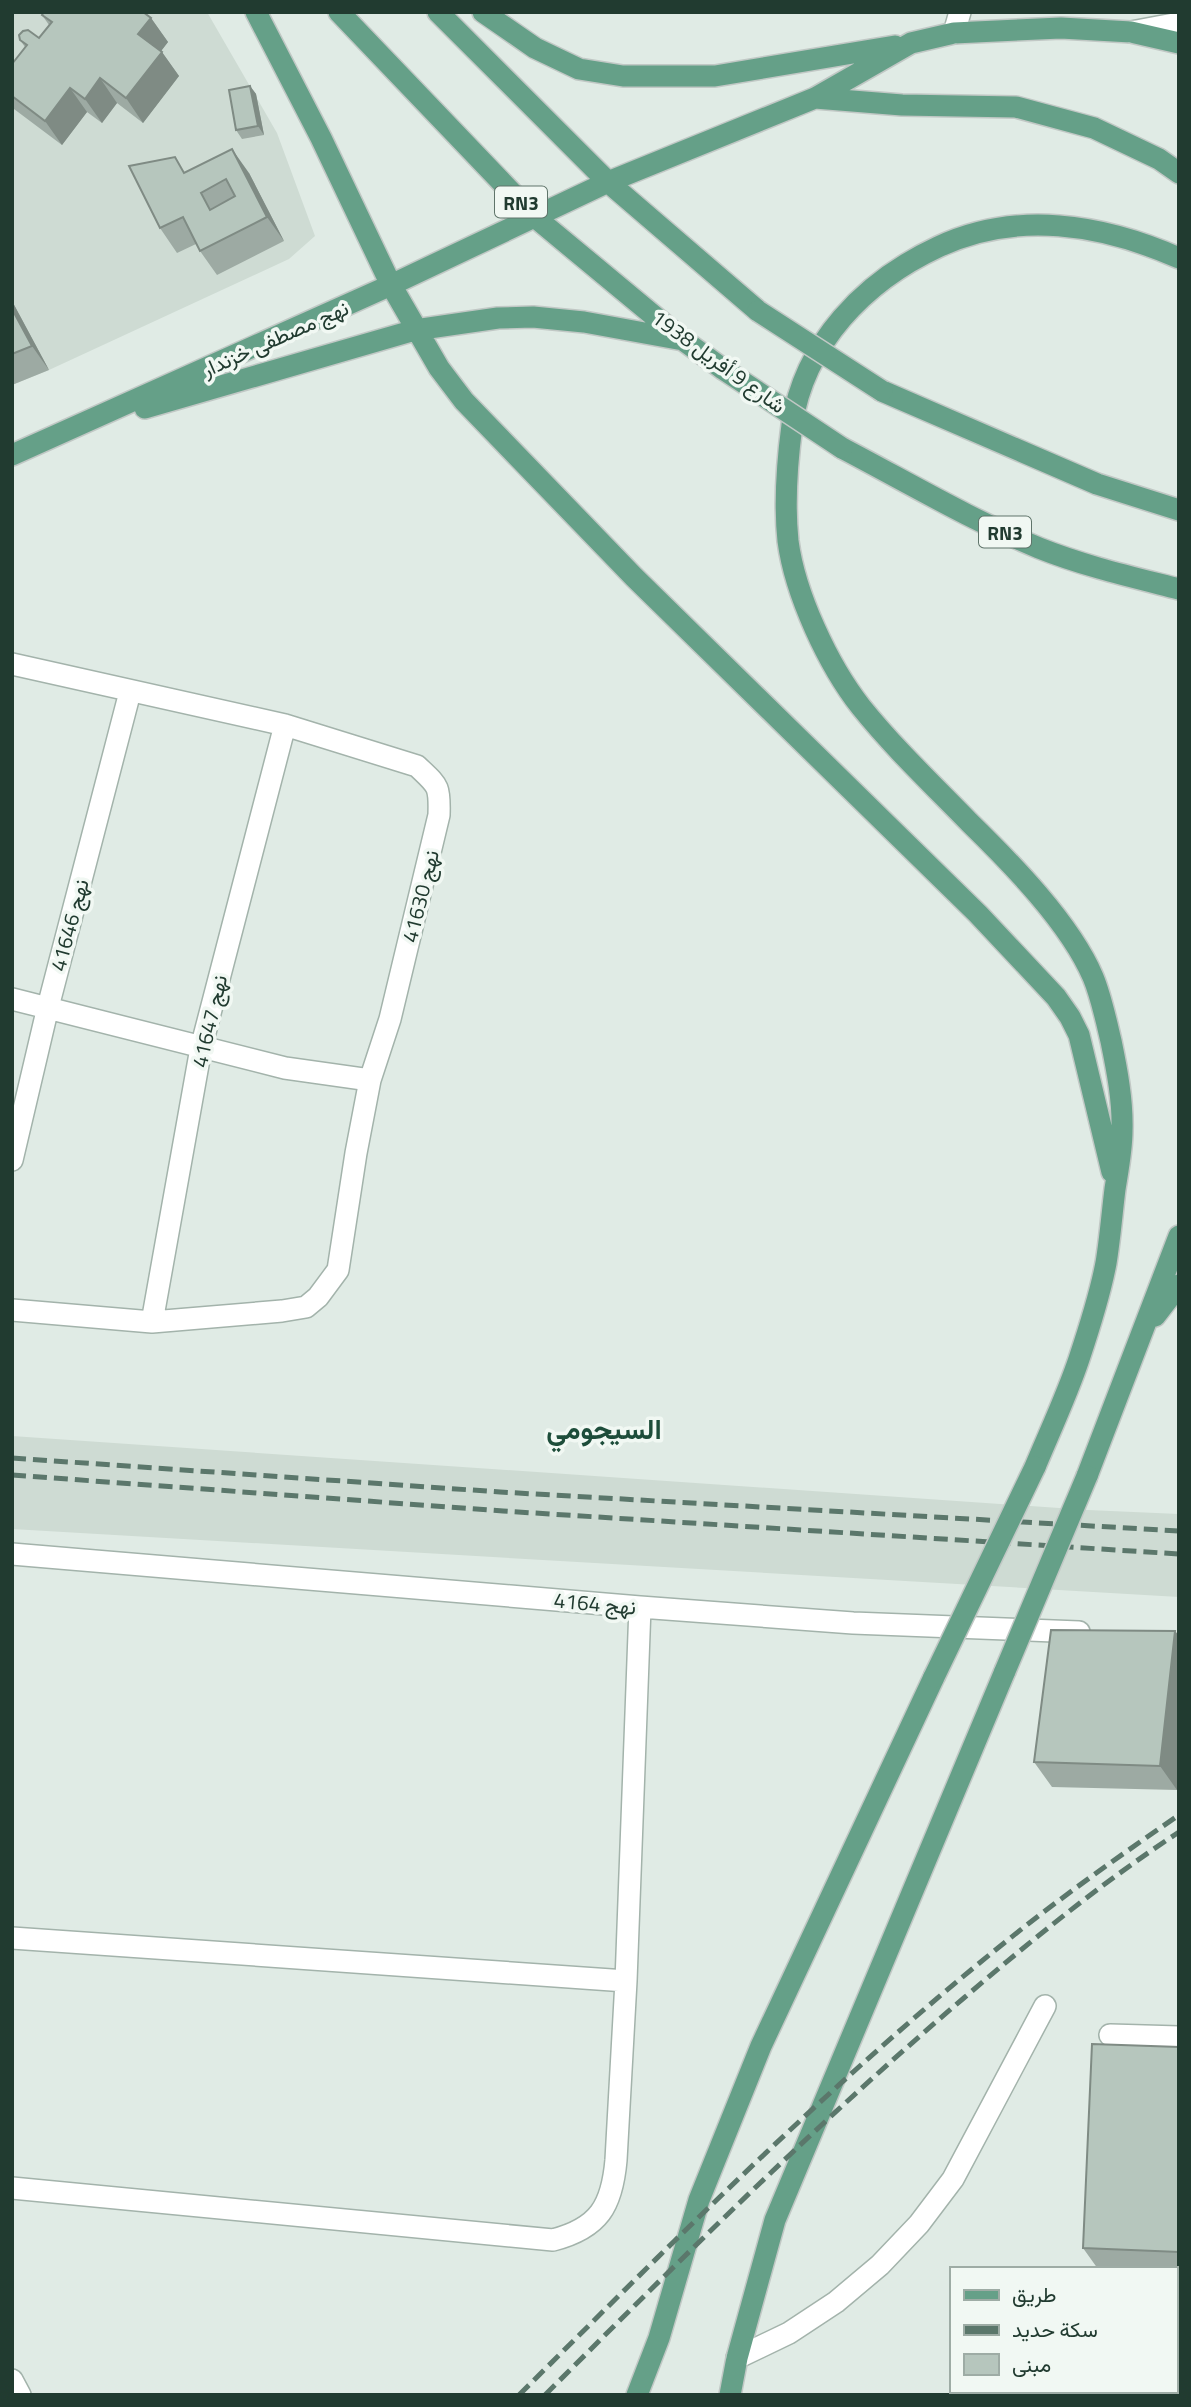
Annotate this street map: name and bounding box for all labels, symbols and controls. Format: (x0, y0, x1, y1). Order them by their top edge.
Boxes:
road number: RN3 (495, 186, 547, 218)
street label: نهج مصطفى خزندار (196, 291, 353, 385)
street label: شارع 9 أفريل 1938 (645, 301, 793, 421)
road number: RN3 (979, 516, 1031, 548)
street label: نهج 41630 (393, 846, 447, 946)
street label: نهج 41646 (41, 875, 97, 975)
street label: نهج 41647 (183, 971, 235, 1071)
district label: السيجومي (546, 1407, 662, 1453)
street label: نهج 4164 (552, 1583, 638, 1623)
legend (950, 2267, 1177, 2393)
text: طريق (1012, 2278, 1057, 2310)
text: سكة حديد (1012, 2313, 1098, 2345)
text: مبنى (1012, 2348, 1051, 2380)

